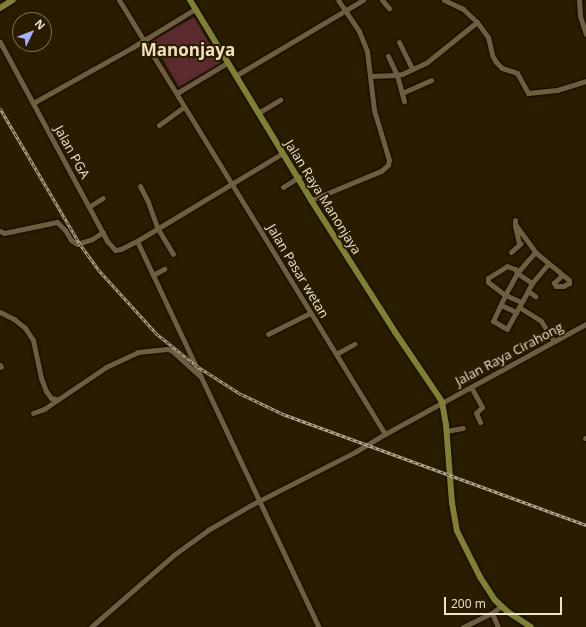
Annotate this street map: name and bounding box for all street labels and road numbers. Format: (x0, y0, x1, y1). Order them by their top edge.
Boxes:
street label: Jalan PGA (51, 123, 93, 181)
street label: Jalan Raya Manonjaya (281, 137, 365, 257)
street label: Jalan Pasar wetan (264, 221, 332, 321)
street label: Jalan Raya Cirahong (452, 319, 566, 389)

